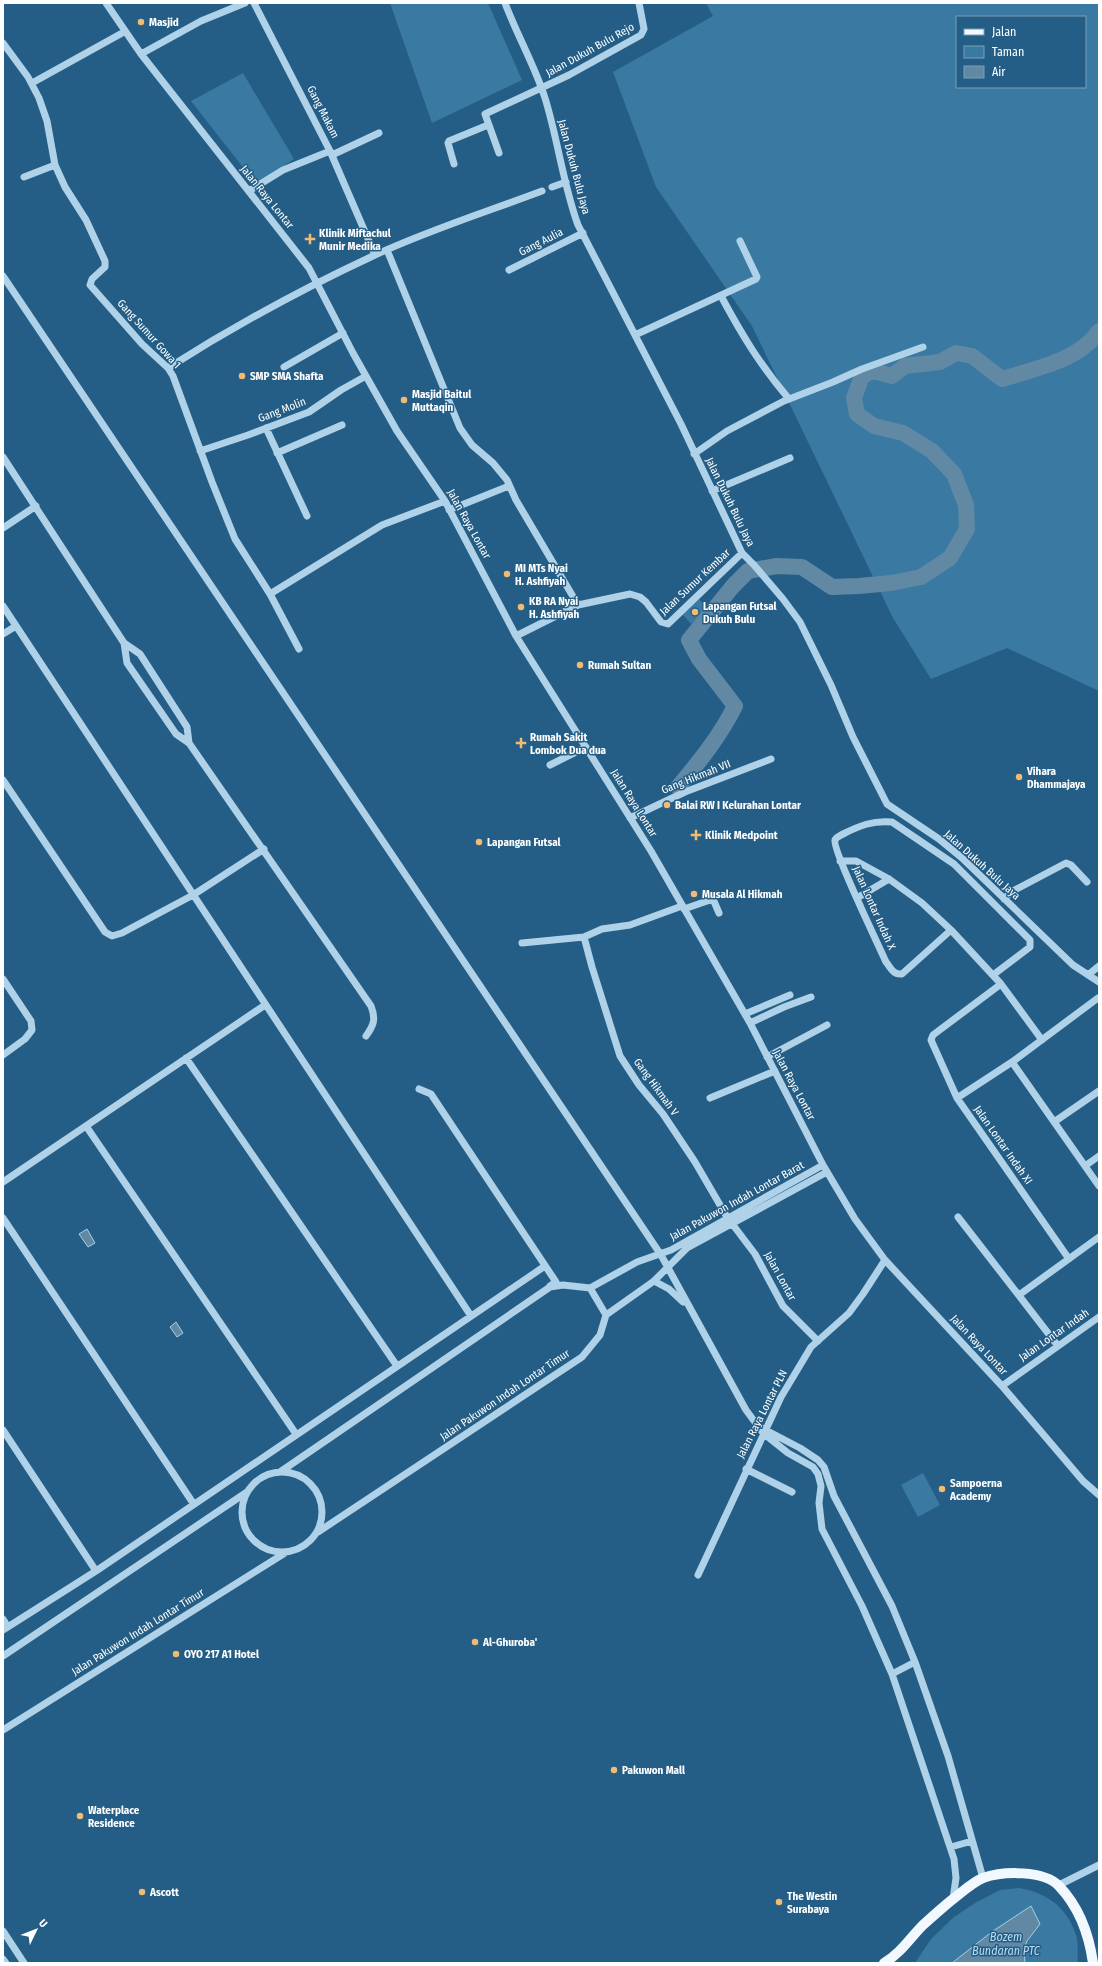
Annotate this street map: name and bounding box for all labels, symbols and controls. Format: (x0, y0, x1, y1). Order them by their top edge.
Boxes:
place label: Masjid (149, 16, 179, 29)
legend (956, 16, 1086, 88)
marker: Masjid (136, 17, 146, 27)
street label: Jalan Dukuh Bulu Rejo (544, 20, 637, 80)
text: Jalan (992, 25, 1016, 39)
text: Taman (992, 45, 1024, 59)
text: Air (992, 65, 1006, 79)
street label: Gang Makam (304, 84, 342, 140)
street label: Jalan Dukuh Bulu Jaya (555, 118, 593, 216)
street label: Jalan Raya Lontar (237, 163, 297, 231)
street label: Gang Aulia (517, 225, 565, 259)
place label: Klinik Miftachul Munir Medika (319, 227, 392, 253)
marker: Klinik Miftachul Munir Medika (304, 233, 316, 245)
street label: Gang Sumur Gowa 1 (115, 297, 183, 371)
place label: SMP SMA Shafta (250, 370, 324, 383)
marker: SMP SMA Shafta (237, 371, 247, 381)
place label: Masjid Baitul Muttaqin (412, 388, 472, 414)
street label: Gang Molin (256, 395, 308, 425)
marker: Masjid Baitul Muttaqin (399, 395, 409, 405)
street label: Jalan Dukuh Bulu Jaya (703, 455, 757, 549)
street label: Jalan Raya Lontar (444, 487, 494, 561)
street label: Jalan Sumur Kembar (657, 546, 733, 618)
place label: MI MTs Nyai H. Ashfiyah (515, 562, 568, 588)
marker: MI MTs Nyai H. Ashfiyah (502, 569, 512, 579)
place label: KB RA Nyai H. Ashfiyah (529, 595, 580, 621)
place label: Lapangan Futsal Dukuh Bulu (703, 600, 778, 626)
marker: KB RA Nyai H. Ashfiyah (516, 602, 526, 612)
marker: Lapangan Futsal Dukuh Bulu (690, 607, 700, 617)
place label: Rumah Sultan (588, 659, 651, 672)
marker: Rumah Sultan (575, 660, 585, 670)
place label: Rumah Sakit Lombok Dua dua (530, 731, 607, 757)
marker: Rumah Sakit Lombok Dua dua (515, 737, 527, 749)
street label: Gang Hikmah VII (660, 757, 732, 797)
place label: Vihara Dhammajaya (1026, 765, 1086, 791)
street label: Jalan Raya Lontar (608, 767, 660, 840)
marker: Vihara Dhammajaya (1014, 772, 1024, 782)
place label: Balai RW I Kelurahan Lontar (675, 799, 802, 812)
marker: Balai RW I Kelurahan Lontar (662, 800, 672, 810)
street label: Jalan Dukuh Bulu Jaya (941, 828, 1023, 902)
marker: Klinik Medpoint (690, 829, 702, 841)
place label: Klinik Medpoint (705, 829, 778, 842)
place label: Lapangan Futsal (487, 836, 562, 849)
marker: Lapangan Futsal (474, 837, 484, 847)
street label: Jalan Lontar Indah X (850, 864, 899, 952)
place label: Musala Al Hikmah (702, 888, 783, 901)
marker: Musala Al Hikmah (689, 889, 699, 899)
street label: Jalan Raya Lontar (770, 1048, 818, 1122)
street label: Gang Hikmah V (631, 1056, 681, 1119)
street label: Jalan Lontar Indah XI (971, 1103, 1035, 1187)
street label: Jalan Pakuwon Indah Lontar Barat (668, 1158, 807, 1243)
street label: Jalan Lontar (761, 1249, 799, 1303)
street label: Jalan Lontar Indah (1017, 1306, 1091, 1364)
street label: Jalan Raya Lontar (948, 1312, 1010, 1378)
street label: Jalan Pakuwon Indah Lontar Timur (438, 1347, 572, 1443)
street label: Jalan Raya Lontar PLN (734, 1368, 790, 1460)
place label: Sampoerna Academy (949, 1477, 1003, 1503)
marker: Sampoerna Academy (937, 1484, 947, 1494)
street label: Jalan Pakuwon Indah Lontar Timur (69, 1586, 207, 1678)
place label: Al-Ghuroba' (482, 1636, 537, 1649)
marker: Al-Ghuroba' (470, 1637, 480, 1647)
place label: OYO 217 A1 Hotel (184, 1648, 260, 1661)
marker: OYO 217 A1 Hotel (171, 1649, 181, 1659)
place label: Pakuwon Mall (622, 1764, 686, 1777)
marker: Pakuwon Mall (609, 1765, 619, 1775)
place label: Waterplace Residence (88, 1804, 140, 1830)
marker: Waterplace Residence (75, 1811, 85, 1821)
place label: Ascott (149, 1886, 179, 1899)
marker: Ascott (137, 1887, 147, 1897)
place label: The Westin Surabaya (787, 1890, 838, 1916)
marker: The Westin Surabaya (774, 1897, 784, 1907)
north arrow (16, 1910, 56, 1950)
text: U (36, 1917, 50, 1930)
water label: Bozem Bundaran PTC (972, 1930, 1041, 1958)

